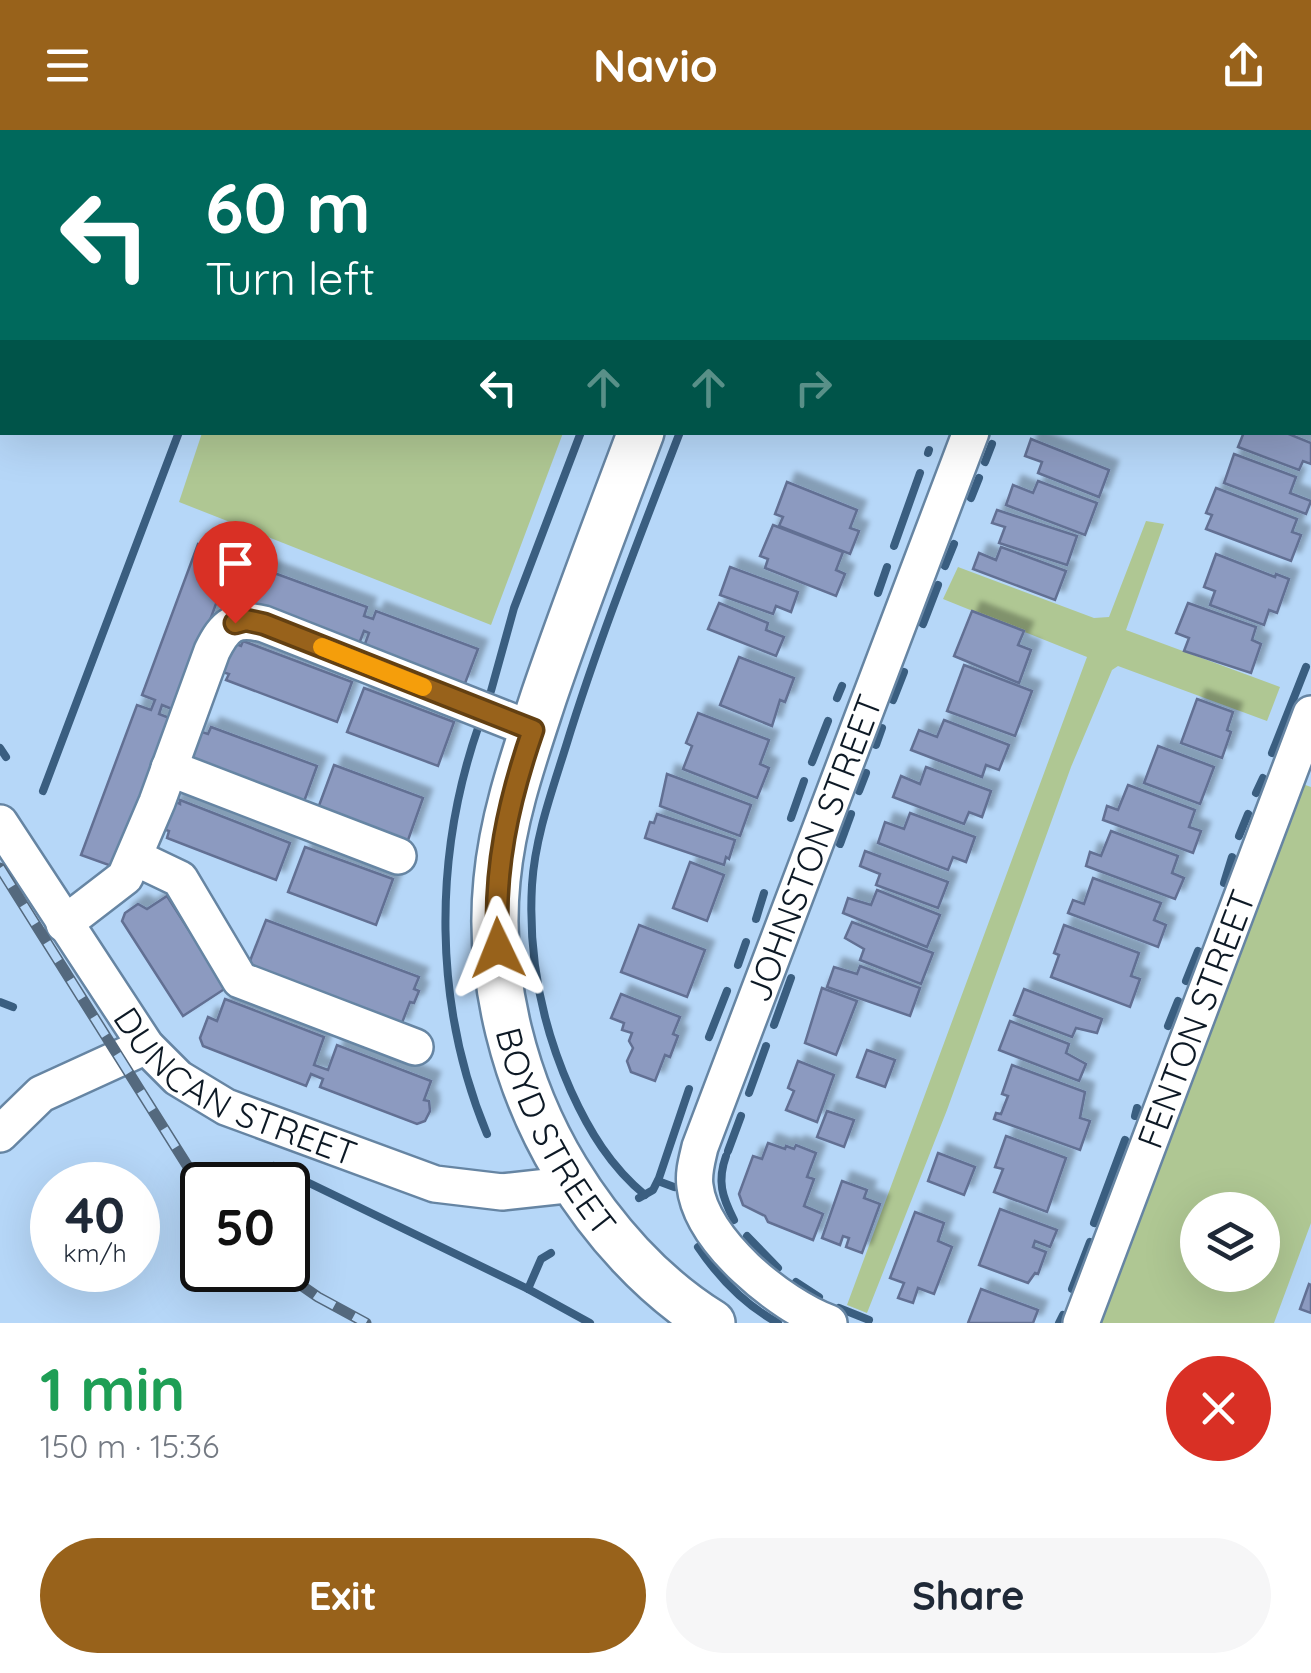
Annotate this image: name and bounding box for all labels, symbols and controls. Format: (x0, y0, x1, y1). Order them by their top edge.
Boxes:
text: Navio (593, 37, 718, 93)
icon: menu (40, 38, 95, 93)
icon: share (1216, 38, 1271, 93)
text: 60 m (205, 163, 371, 251)
icon: left (40, 170, 170, 300)
text: Turn left (205, 250, 375, 306)
icon: left (471, 360, 526, 415)
icon: ahead (576, 360, 631, 415)
icon: ahead (681, 360, 736, 415)
icon: right (786, 360, 841, 415)
pin (193, 521, 278, 624)
icon: arrive (208, 536, 263, 591)
street label: JOHNSTON STREET (735, 688, 891, 1008)
street label: FENTON STREET (1127, 884, 1265, 1154)
position arrow (446, 896, 550, 1000)
street label: DUNCAN STREET (104, 999, 363, 1175)
street label: BOYD STREET (487, 1023, 626, 1244)
speed limit sign: 50 (180, 1162, 310, 1292)
text: 40 (65, 1183, 125, 1246)
map controls (1180, 1192, 1280, 1292)
button: layers (1180, 1192, 1280, 1292)
text: km/h (63, 1237, 127, 1268)
text: 1 min (40, 1351, 185, 1426)
button: close (1166, 1356, 1271, 1461)
text: 150 m · 15:36 (40, 1426, 219, 1466)
button: Exit (40, 1538, 646, 1653)
button: Share (666, 1538, 1271, 1653)

